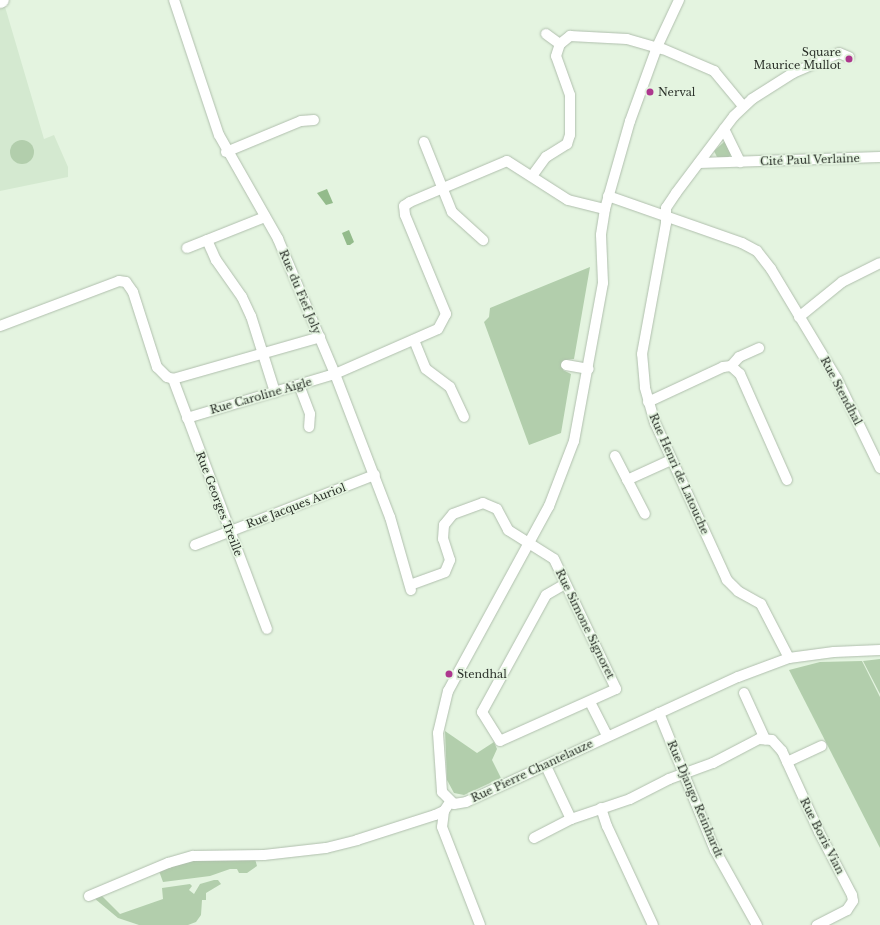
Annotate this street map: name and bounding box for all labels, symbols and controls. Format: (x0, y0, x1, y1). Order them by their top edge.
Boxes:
place label: Square Maurice Mullot (754, 46, 841, 72)
marker: Square Maurice Mullot (844, 54, 854, 64)
place label: Nerval (658, 85, 695, 99)
marker: Nerval (645, 87, 655, 97)
street label: Cité Paul Verlaine (760, 152, 860, 168)
street label: Rue du Fief Joly (276, 248, 324, 336)
street label: Rue Stendhal (818, 355, 864, 427)
street label: Rue Caroline Aigle (208, 375, 314, 417)
street label: Rue Henri de Latouche (646, 412, 712, 536)
street label: Rue Georges Treille (193, 450, 245, 558)
street label: Rue Jacques Auriol (244, 481, 348, 531)
street label: Rue Simone Signoret (553, 567, 617, 681)
place label: Stendhal (457, 667, 507, 681)
marker: Stendhal (444, 669, 454, 679)
street label: Rue Pierre Chantelauze (469, 737, 595, 805)
street label: Rue Django Reinhardt (664, 739, 726, 859)
street label: Rue Boris Vian (797, 795, 847, 877)

